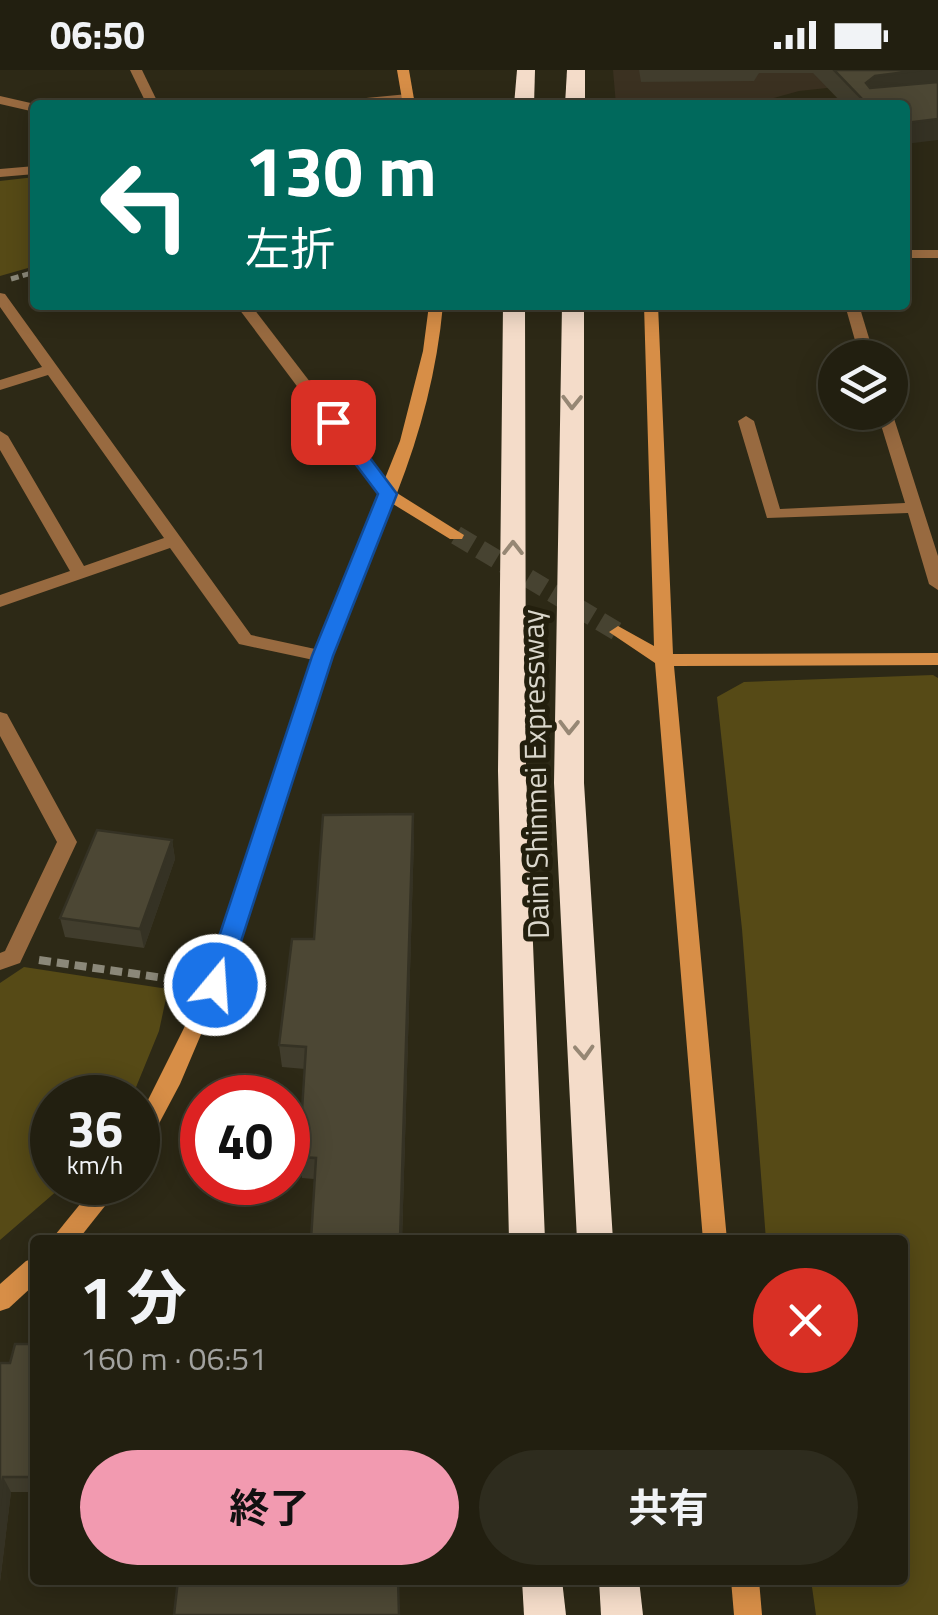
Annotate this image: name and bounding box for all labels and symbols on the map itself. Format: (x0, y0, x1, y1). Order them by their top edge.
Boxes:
pin (291, 380, 376, 465)
one-way arrow (562, 395, 583, 411)
one-way arrow (502, 539, 524, 554)
street label: Daini Shinmei Expressway (509, 609, 561, 939)
one-way arrow (559, 720, 580, 736)
position arrow (163, 933, 267, 1037)
one-way arrow (573, 1044, 594, 1060)
speed limit sign: 40 (180, 1075, 310, 1205)

